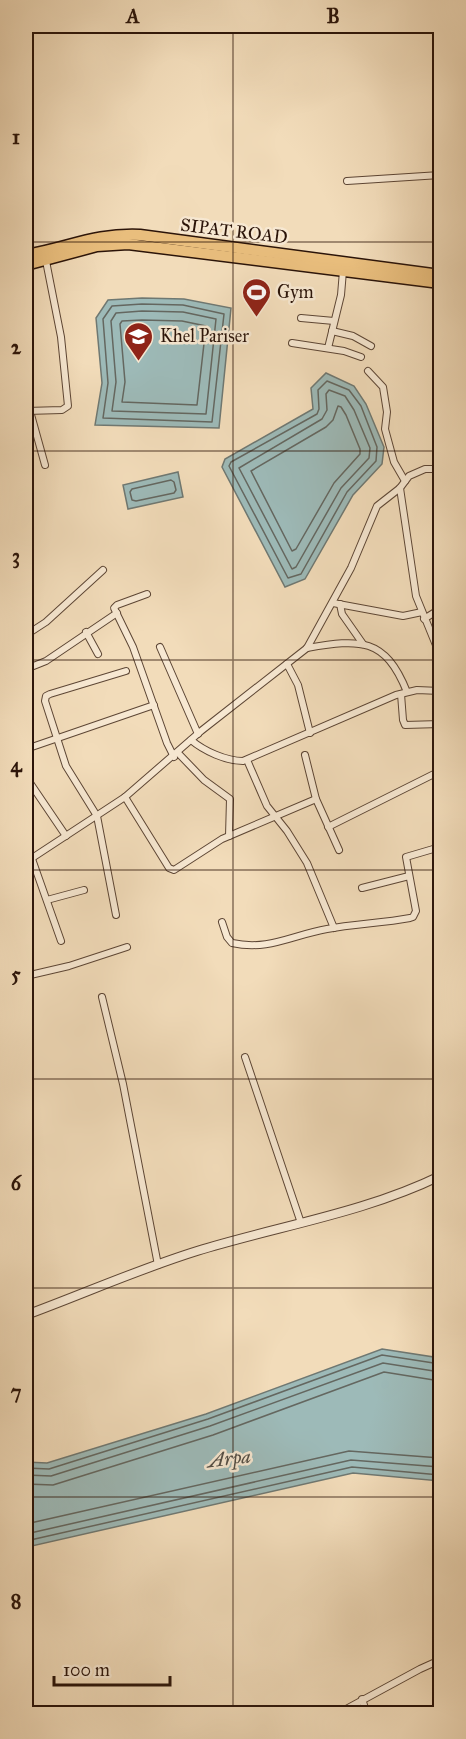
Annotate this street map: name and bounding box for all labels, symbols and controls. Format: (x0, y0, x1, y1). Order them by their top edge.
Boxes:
text: A (124, 4, 140, 28)
text: B (326, 4, 340, 28)
text: 1 (12, 125, 20, 149)
street label: SIPAT ROAD (179, 214, 289, 248)
sports icon: Gym (240, 276, 272, 318)
place label: Gym (277, 281, 314, 303)
school or university icon: Khel Pariser (123, 320, 155, 362)
place label: Khel Pariser (160, 325, 249, 347)
text: 2 (11, 335, 22, 359)
text: 3 (12, 544, 20, 569)
text: 4 (10, 753, 22, 778)
text: 5 (11, 962, 21, 986)
text: 6 (11, 1171, 23, 1195)
text: 7 (11, 1380, 22, 1404)
water label: Arpa (204, 1443, 252, 1474)
text: 8 (11, 1589, 21, 1613)
scale bar (54, 1649, 170, 1687)
text: 100 m (63, 1659, 110, 1681)

